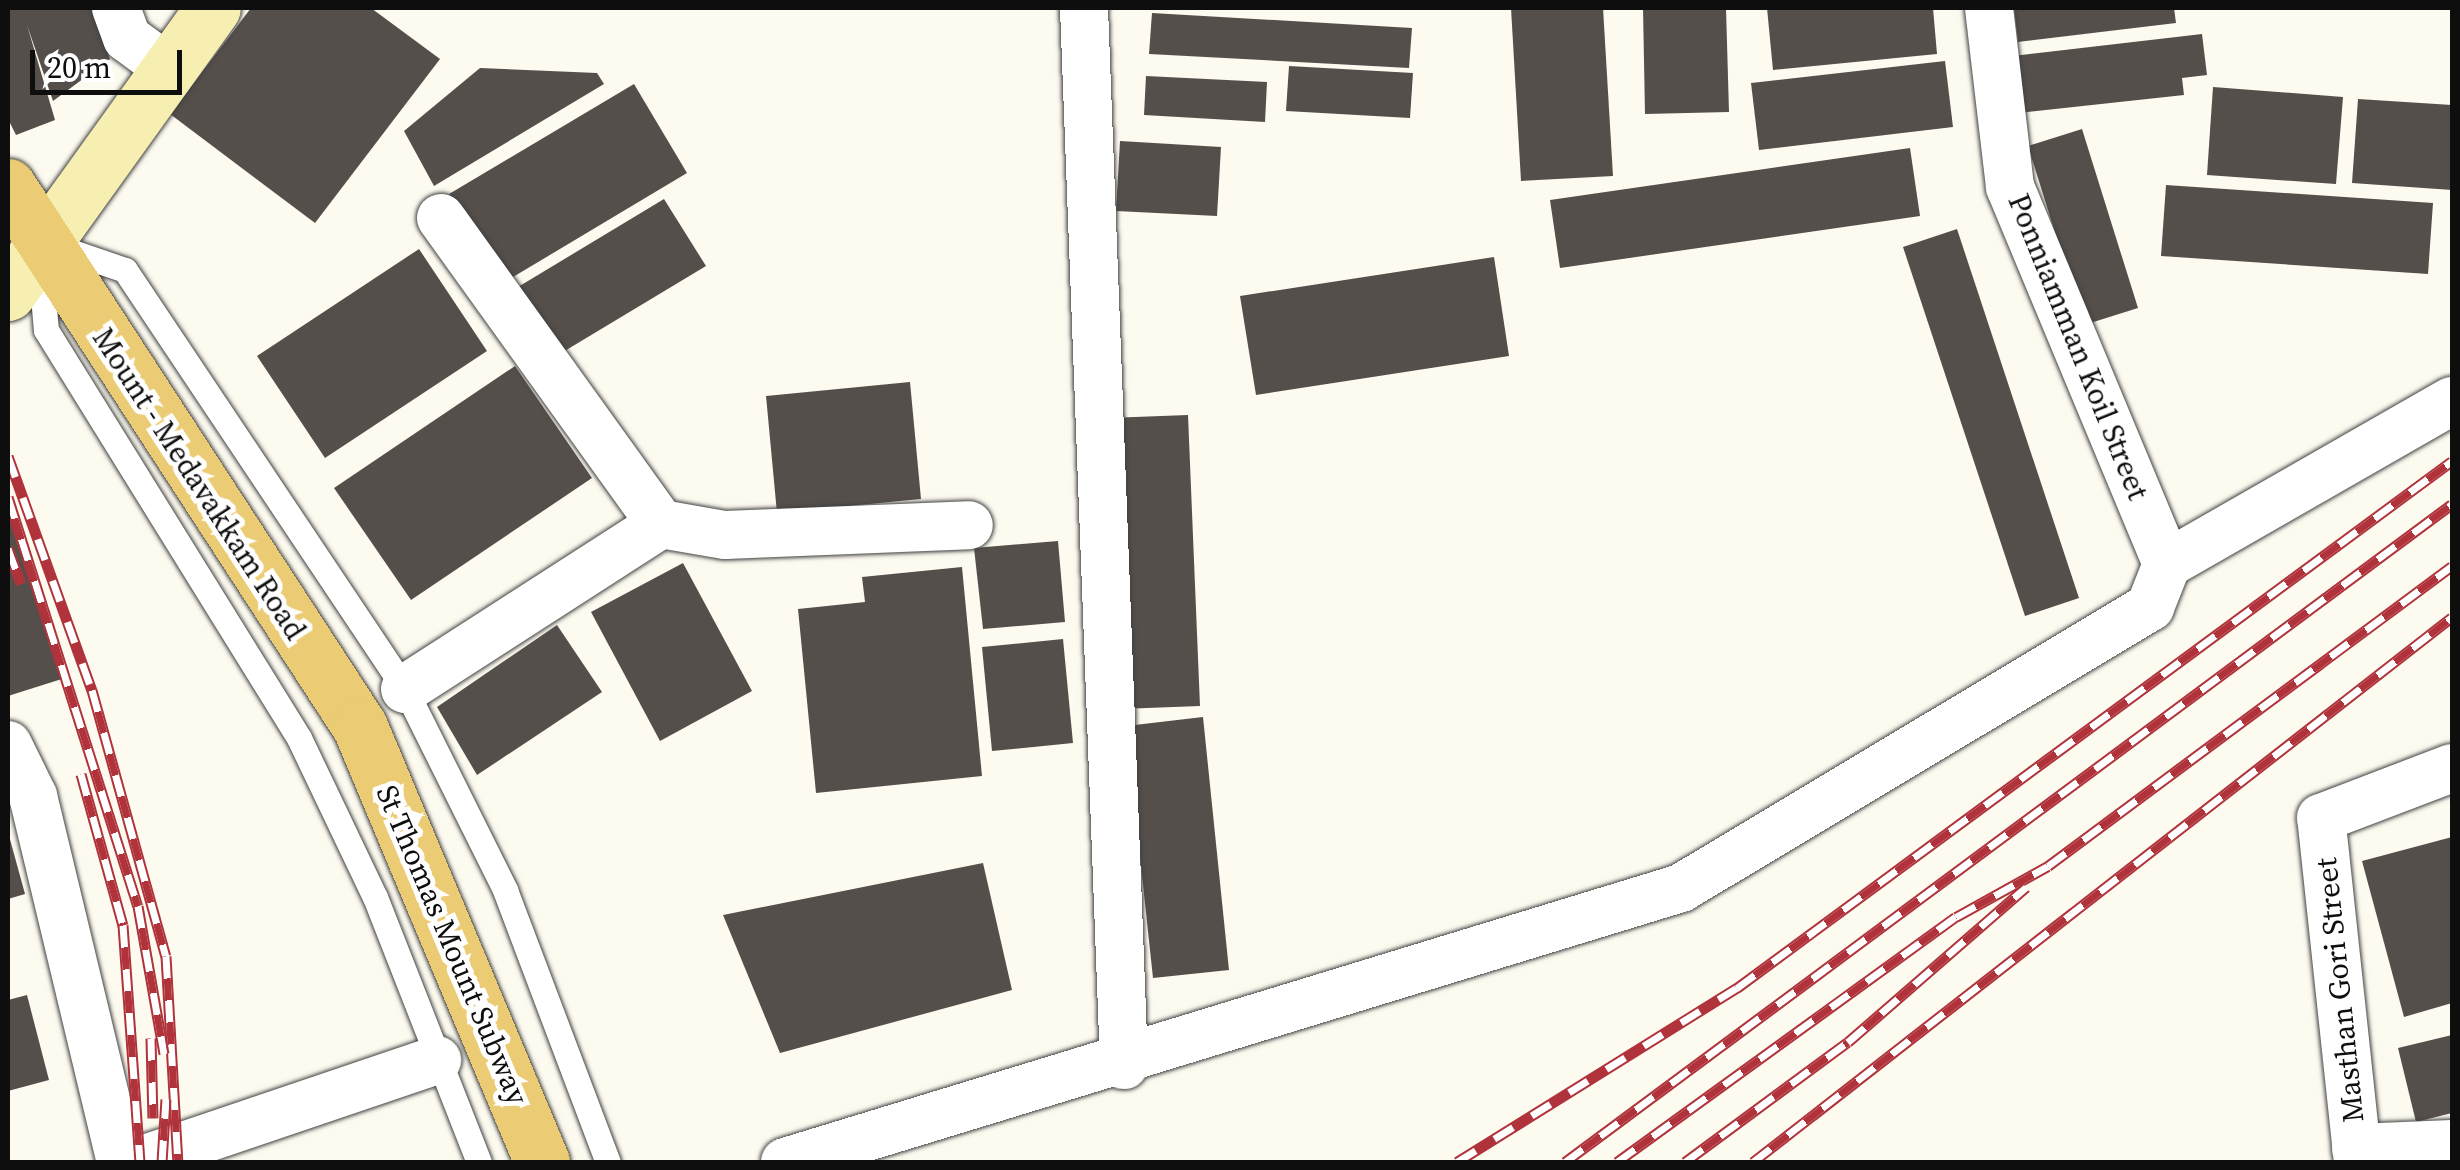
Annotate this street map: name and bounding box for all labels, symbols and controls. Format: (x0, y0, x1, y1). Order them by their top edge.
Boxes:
scale bar (35, 30, 188, 92)
text: 20 m (47, 47, 111, 88)
street label: Ponniamman Koil Street (2000, 189, 2156, 505)
street label: Mount - Medavakkam Road (85, 321, 313, 647)
street label: St Thomas Mount Subway (368, 780, 536, 1110)
street label: Masthan Gori Street (2308, 856, 2372, 1124)

